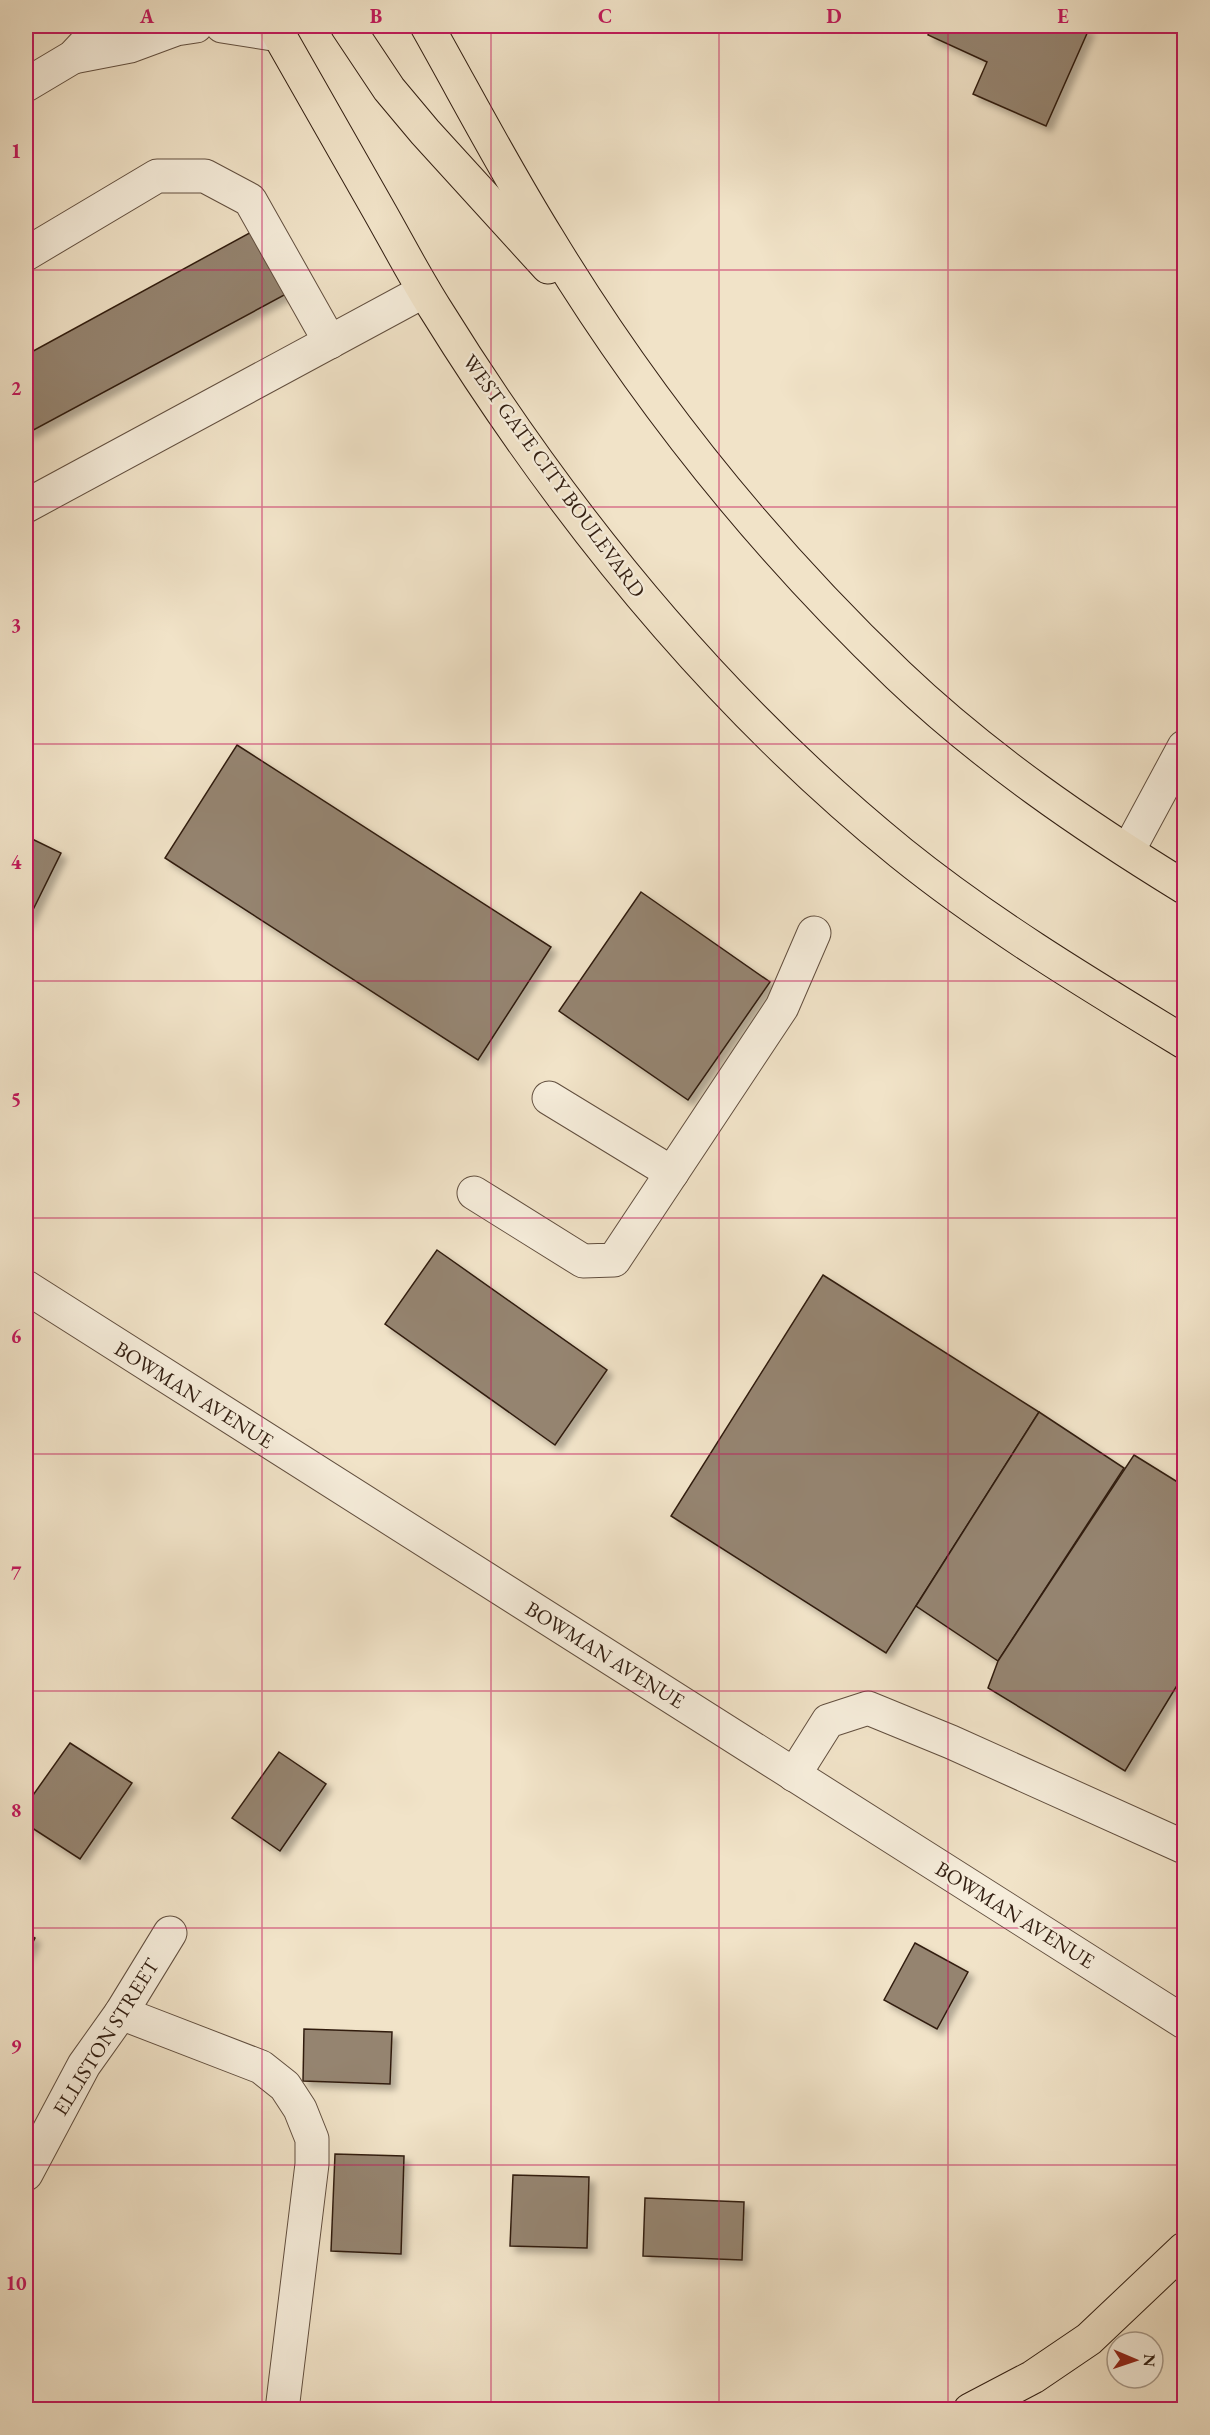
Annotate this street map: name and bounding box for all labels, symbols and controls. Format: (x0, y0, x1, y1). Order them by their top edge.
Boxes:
text: A (139, 3, 155, 29)
text: B (370, 3, 382, 29)
text: C (598, 3, 612, 29)
text: D (826, 3, 842, 29)
text: E (1057, 3, 1069, 29)
text: 1 (11, 138, 21, 164)
street label: WEST GATE CITY BOULEVARD (457, 349, 652, 603)
text: 2 (11, 375, 22, 401)
text: 3 (11, 612, 21, 638)
text: 4 (11, 849, 22, 875)
text: 5 (11, 1086, 21, 1112)
text: 6 (11, 1323, 22, 1349)
street label: BOWMAN AVENUE (110, 1335, 279, 1455)
text: 7 (11, 1560, 22, 1586)
street label: BOWMAN AVENUE (521, 1595, 690, 1715)
text: 8 (11, 1797, 21, 1823)
street label: BOWMAN AVENUE (931, 1855, 1100, 1975)
street label: ELLISTON STREET (46, 1952, 165, 2120)
text: 9 (11, 2033, 22, 2059)
text: 10 (5, 2270, 27, 2296)
north arrow (1105, 2330, 1165, 2390)
text: N (1139, 2354, 1160, 2367)

